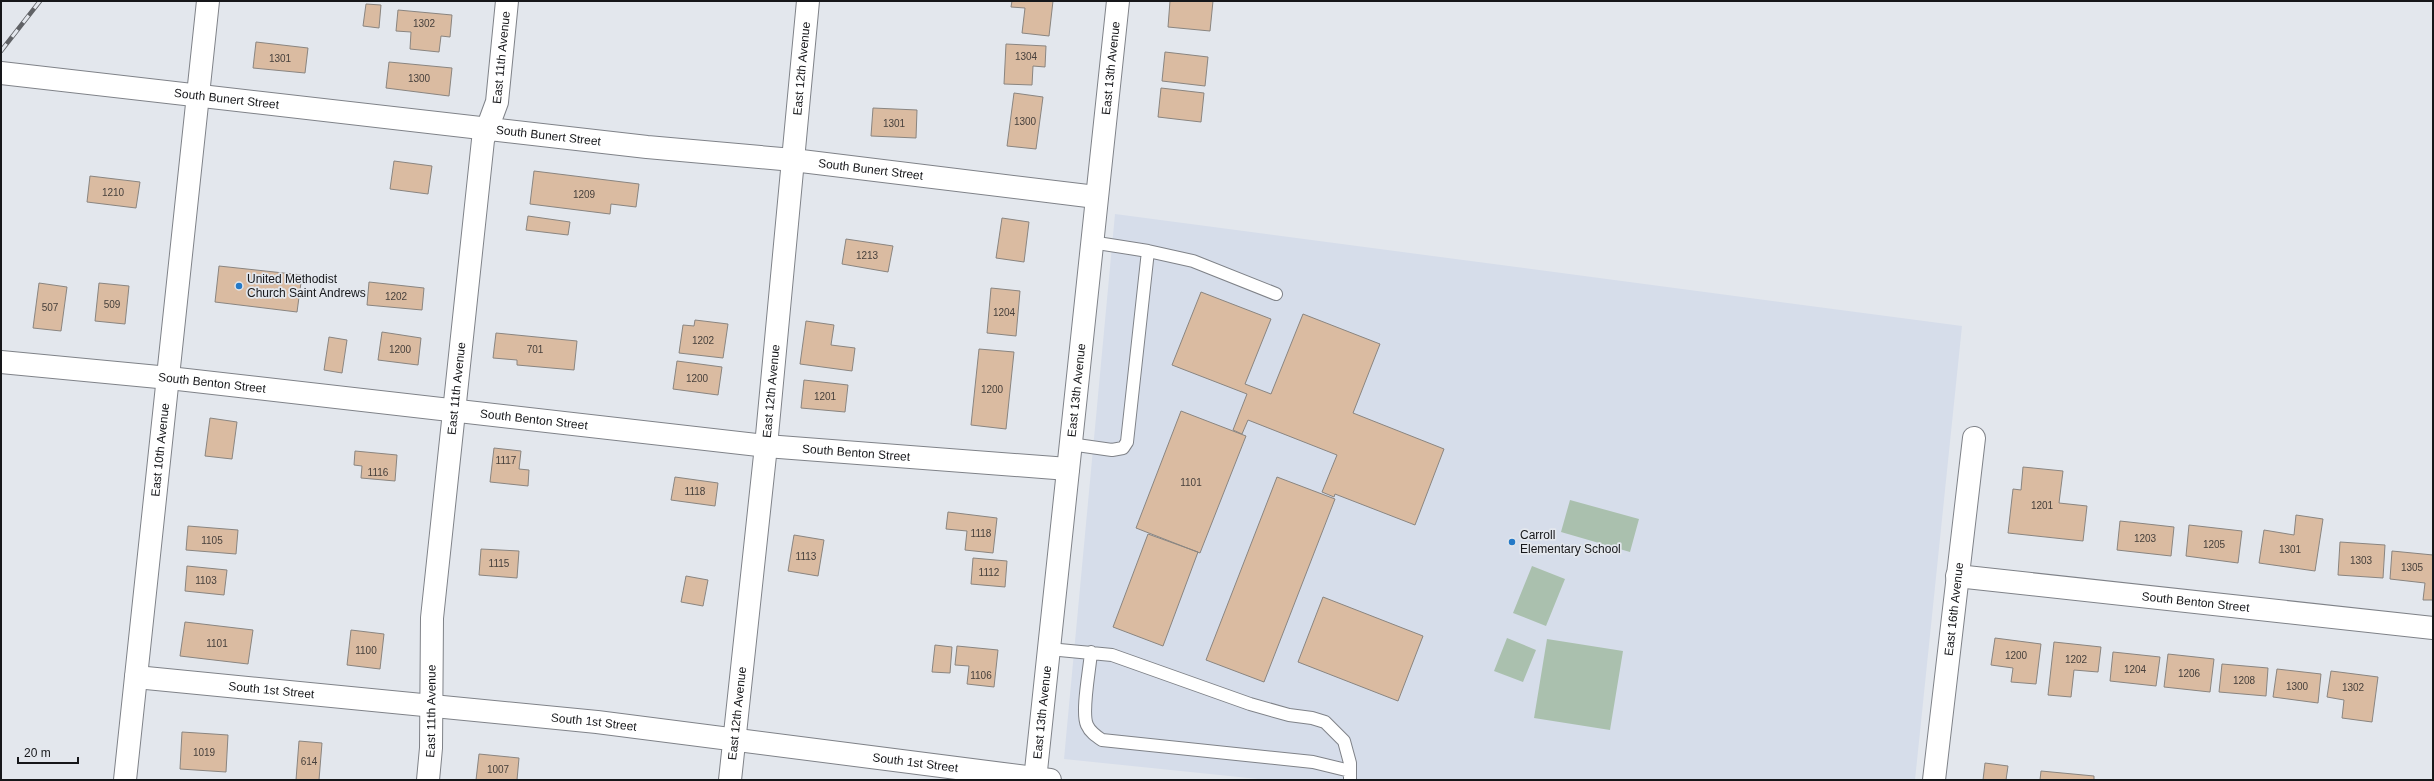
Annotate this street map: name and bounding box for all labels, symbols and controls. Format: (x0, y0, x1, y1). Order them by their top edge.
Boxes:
street label: East 11th Avenue (490, 10, 513, 105)
house number: 1302 (413, 18, 436, 29)
street label: East 13th Avenue (1099, 20, 1123, 116)
street label: East 12th Avenue (790, 21, 813, 116)
house number: 1304 (1015, 51, 1038, 62)
house number: 1301 (269, 53, 292, 64)
house number: 1300 (408, 73, 431, 84)
street label: South Bunert Street (173, 86, 280, 112)
house number: 1300 (1014, 116, 1037, 127)
house number: 1301 (883, 118, 906, 129)
street label: South Bunert Street (495, 123, 602, 149)
street label: South Bunert Street (817, 156, 925, 183)
house number: 1210 (102, 187, 125, 198)
house number: 1209 (573, 189, 596, 200)
house number: 1213 (856, 250, 879, 261)
place label: United Methodist Church Saint Andrews (247, 272, 366, 300)
marker: United Methodist Church Saint Andrews (234, 281, 244, 291)
house number: 1202 (385, 291, 408, 302)
house number: 509 (104, 299, 121, 310)
house number: 507 (42, 302, 59, 313)
house number: 1204 (993, 307, 1016, 318)
house number: 1202 (692, 335, 715, 346)
street label: East 11th Avenue (445, 341, 468, 435)
street label: East 13th Avenue (1065, 342, 1089, 438)
street label: East 12th Avenue (760, 343, 783, 439)
house number: 1200 (389, 344, 412, 355)
house number: 701 (527, 344, 544, 355)
street label: South Benton Street (157, 370, 267, 396)
house number: 1200 (686, 373, 709, 384)
house number: 1200 (981, 384, 1004, 395)
house number: 1201 (814, 391, 837, 402)
street label: East 10th Avenue (148, 402, 172, 497)
street label: South Benton Street (479, 406, 589, 433)
street label: South Benton Street (802, 442, 911, 464)
house number: 1117 (496, 455, 517, 466)
house number: 1116 (368, 467, 389, 478)
house number: 1101 (1180, 477, 1202, 488)
house number: 1118 (685, 486, 706, 497)
house number: 1201 (2031, 500, 2054, 511)
house number: 1118 (971, 528, 992, 539)
place label: Carroll Elementary School (1520, 528, 1621, 556)
house number: 1203 (2134, 533, 2157, 544)
house number: 1105 (201, 535, 223, 546)
marker: Carroll Elementary School (1507, 537, 1517, 547)
house number: 1205 (2203, 539, 2226, 550)
house number: 1301 (2279, 544, 2302, 555)
house number: 1113 (796, 551, 817, 562)
house number: 1303 (2350, 555, 2373, 566)
house number: 1115 (489, 558, 510, 569)
street label: East 16th Avenue (1942, 561, 1966, 657)
house number: 1305 (2401, 562, 2424, 573)
house number: 1112 (979, 567, 1000, 578)
house number: 1103 (195, 575, 217, 586)
street label: South Benton Street (2141, 589, 2251, 615)
house number: 1101 (206, 638, 228, 649)
house number: 1100 (355, 645, 377, 656)
house number: 1200 (2005, 650, 2028, 661)
house number: 1202 (2065, 654, 2088, 665)
street label: East 11th Avenue (423, 664, 439, 758)
house number: 1204 (2124, 664, 2147, 675)
street label: East 13th Avenue (1030, 665, 1054, 760)
street label: East 12th Avenue (725, 666, 749, 761)
house number: 1206 (2178, 668, 2201, 679)
house number: 1106 (970, 670, 992, 681)
house number: 1208 (2233, 675, 2256, 686)
street label: South 1st Street (228, 679, 316, 701)
house number: 1300 (2286, 681, 2309, 692)
house number: 1302 (2342, 682, 2365, 693)
street label: South 1st Street (550, 711, 638, 734)
scale bar (18, 739, 78, 765)
text: 20 m (24, 746, 51, 760)
house number: 1019 (193, 747, 216, 758)
street label: South 1st Street (872, 750, 960, 775)
house number: 614 (301, 756, 318, 767)
house number: 1007 (487, 764, 510, 775)

